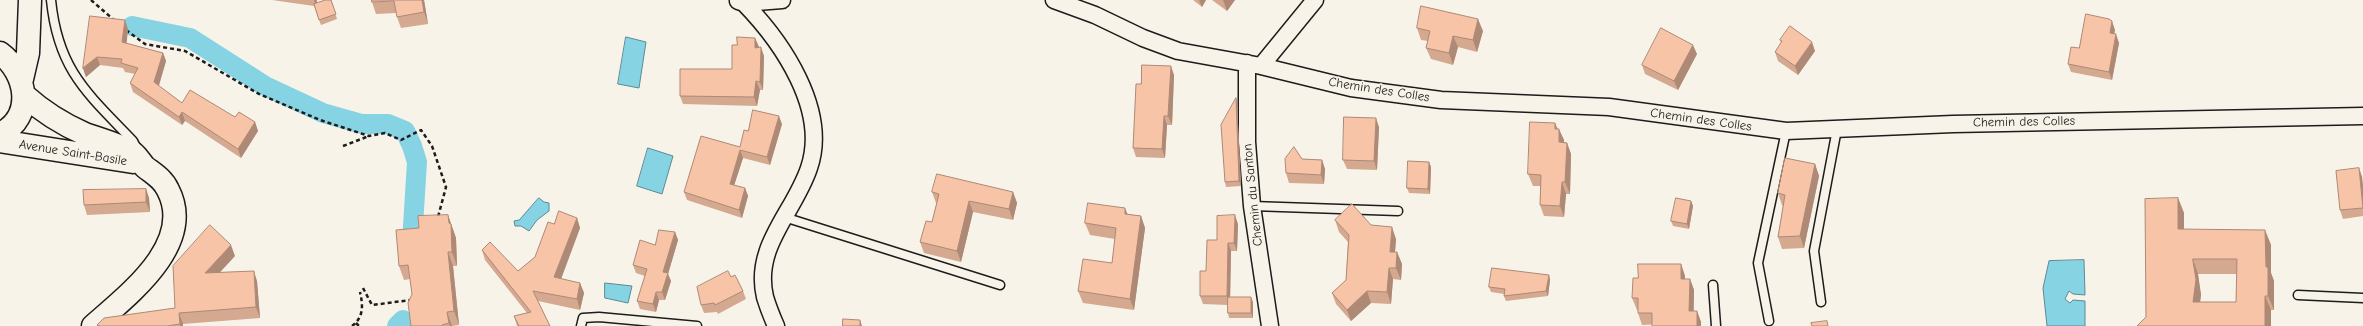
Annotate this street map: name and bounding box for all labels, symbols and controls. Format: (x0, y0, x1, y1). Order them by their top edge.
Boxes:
street label: Chemin des Colles (1327, 74, 1431, 106)
street label: Chemin des Colles (1649, 105, 1753, 135)
street label: Chemin des Colles (1973, 113, 2075, 131)
street label: Avenue Saint-Basile (18, 137, 128, 169)
street label: Chemin du Santon (1240, 143, 1266, 247)

